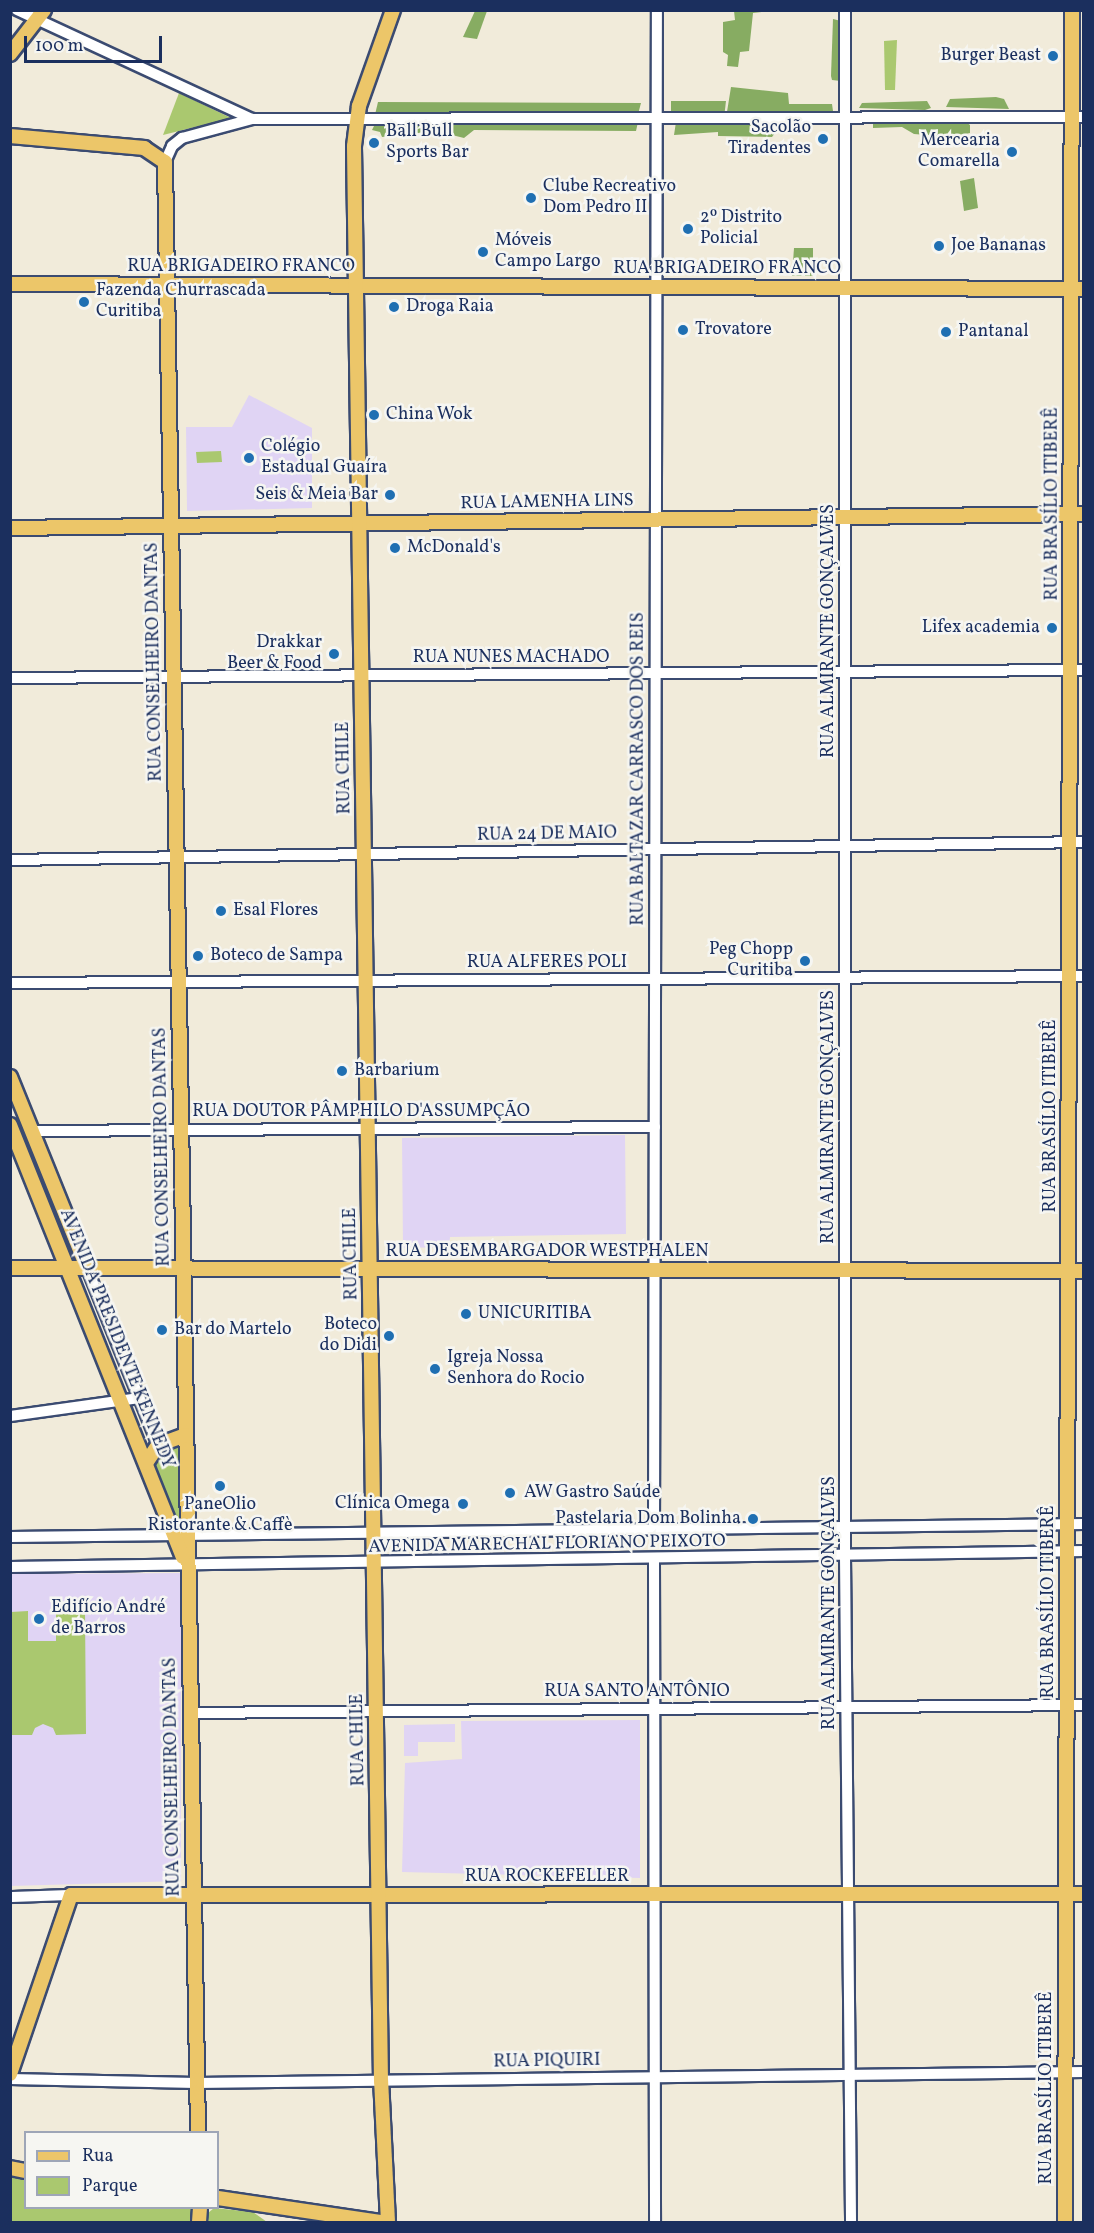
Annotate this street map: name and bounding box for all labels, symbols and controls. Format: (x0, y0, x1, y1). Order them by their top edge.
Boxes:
scale bar (27, 24, 165, 62)
text: 100 m (35, 34, 84, 59)
place label: Burger Beast (940, 45, 1041, 67)
marker: Burger Beast (1046, 49, 1060, 63)
place label: Sacolão Tiradentes (728, 118, 811, 160)
place label: Ball Bull Sports Bar (386, 122, 469, 164)
place label: Mercearia Comarella (918, 131, 1000, 174)
marker: Sacolão Tiradentes (816, 132, 830, 146)
marker: Ball Bull Sports Bar (367, 136, 381, 150)
marker: Mercearia Comarella (1005, 145, 1019, 159)
place label: Clube Recreativo Dom Pedro II (543, 177, 676, 219)
marker: Clube Recreativo Dom Pedro II (524, 191, 538, 205)
place label: 2º Distrito Policial (700, 208, 782, 250)
marker: 2º Distrito Policial (681, 222, 695, 236)
place label: Móveis Campo Largo (495, 231, 600, 274)
place label: Joe Bananas (951, 235, 1046, 257)
marker: Joe Bananas (932, 239, 946, 253)
marker: Móveis Campo Largo (476, 245, 490, 259)
street label: RUA BRIGADEIRO FRANCO (127, 256, 355, 278)
street label: RUA BRIGADEIRO FRANCO (613, 258, 841, 280)
place label: Fazenda Churrascada Curitiba (96, 281, 266, 324)
marker: Fazenda Churrascada Curitiba (77, 295, 91, 309)
place label: Droga Raia (406, 296, 494, 318)
marker: Droga Raia (387, 300, 401, 314)
place label: Trovatore (695, 319, 772, 341)
place label: Pantanal (958, 321, 1029, 343)
marker: Trovatore (676, 323, 690, 337)
marker: Pantanal (939, 325, 953, 339)
place label: China Wok (386, 404, 473, 426)
street label: RUA BRASÍLIO ITIBERÊ (1042, 407, 1064, 601)
marker: China Wok (367, 408, 381, 422)
place label: Colégio Estadual Guaíra (261, 437, 387, 480)
marker: Colégio Estadual Guaíra (242, 451, 256, 465)
place label: Seis & Meia Bar (255, 484, 378, 506)
marker: Seis & Meia Bar (383, 488, 397, 502)
street label: RUA LAMENHA LINS (460, 491, 634, 515)
street label: RUA ALMIRANTE GONÇALVES (818, 504, 840, 758)
place label: McDonald's (407, 537, 501, 559)
marker: McDonald's (388, 541, 402, 555)
street label: RUA CONSELHEIRO DANTAS (142, 542, 168, 782)
street label: RUA BALTAZAR CARRASCO DOS REIS (628, 612, 650, 926)
place label: Lifex academia (922, 617, 1040, 639)
marker: Lifex academia (1045, 621, 1059, 635)
place label: Drakkar Beer & Food (227, 633, 322, 676)
marker: Drakkar Beer & Food (327, 647, 341, 661)
street label: RUA NUNES MACHADO (413, 647, 609, 669)
street label: RUA CHILE (333, 722, 357, 814)
street label: RUA 24 DE MAIO (477, 823, 617, 847)
place label: Esal Flores (233, 900, 318, 922)
marker: Esal Flores (214, 904, 228, 918)
place label: Peg Chopp Curitiba (709, 940, 793, 982)
place label: Boteco de Sampa (210, 945, 343, 967)
marker: Boteco de Sampa (191, 949, 205, 963)
street label: RUA ALFERES POLI (467, 952, 627, 974)
marker: Peg Chopp Curitiba (798, 954, 812, 968)
street label: RUA ALMIRANTE GONÇALVES (818, 990, 840, 1244)
street label: RUA BRASÍLIO ITIBERÊ (1040, 1019, 1062, 1213)
street label: RUA CONSELHEIRO DANTAS (150, 1027, 176, 1267)
place label: Barbarium (354, 1060, 440, 1082)
marker: Barbarium (335, 1064, 349, 1078)
street label: RUA DOUTOR PÂMPHILO D'ASSUMPÇÃO (192, 1101, 530, 1123)
street label: AVENIDA PRESIDENTE KENNEDY (54, 1206, 178, 1472)
street label: RUA CHILE (340, 1208, 364, 1300)
street label: RUA DESEMBARGADOR WESTPHALEN (385, 1241, 709, 1263)
place label: UNICURITIBA (478, 1303, 592, 1325)
marker: UNICURITIBA (459, 1307, 473, 1321)
place label: Boteco do Didi (320, 1315, 377, 1358)
place label: Bar do Martelo (174, 1319, 292, 1341)
marker: Bar do Martelo (155, 1323, 169, 1337)
marker: Boteco do Didi (382, 1329, 396, 1343)
place label: Igreja Nossa Senhora do Rocio (447, 1348, 585, 1390)
marker: Igreja Nossa Senhora do Rocio (428, 1362, 442, 1376)
street label: RUA ALMIRANTE GONÇALVES (819, 1476, 841, 1730)
marker: PaneOlio Ristorante & Caffè (213, 1479, 227, 1493)
place label: AW Gastro Saúde (524, 1482, 661, 1504)
marker: AW Gastro Saúde (501, 1484, 519, 1502)
place label: Clínica Omega (335, 1493, 450, 1515)
place label: PaneOlio Ristorante & Caffè (147, 1495, 293, 1538)
marker: Clínica Omega (454, 1495, 472, 1513)
street label: RUA BRASÍLIO ITIBERÊ (1038, 1505, 1060, 1699)
place label: Pastelaria Dom Bolinha (555, 1508, 741, 1530)
marker: Pastelaria Dom Bolinha (746, 1512, 760, 1526)
street label: AVENIDA MARECHAL FLORIANO PEIXOTO (368, 1531, 726, 1559)
place label: Edifício André de Barros (51, 1598, 166, 1640)
marker: Edifício André de Barros (32, 1612, 46, 1626)
street label: RUA CONSELHEIRO DANTAS (160, 1657, 186, 1897)
street label: RUA SANTO ANTÔNIO (544, 1681, 730, 1703)
street label: RUA CHILE (347, 1694, 371, 1786)
street label: RUA ROCKEFELLER (465, 1866, 629, 1888)
street label: RUA BRASÍLIO ITIBERÊ (1036, 1991, 1058, 2185)
street label: RUA PIQUIRI (493, 2050, 601, 2074)
legend (24, 2131, 219, 2209)
text: Rua (82, 2144, 113, 2169)
text: Parque (82, 2174, 137, 2199)

